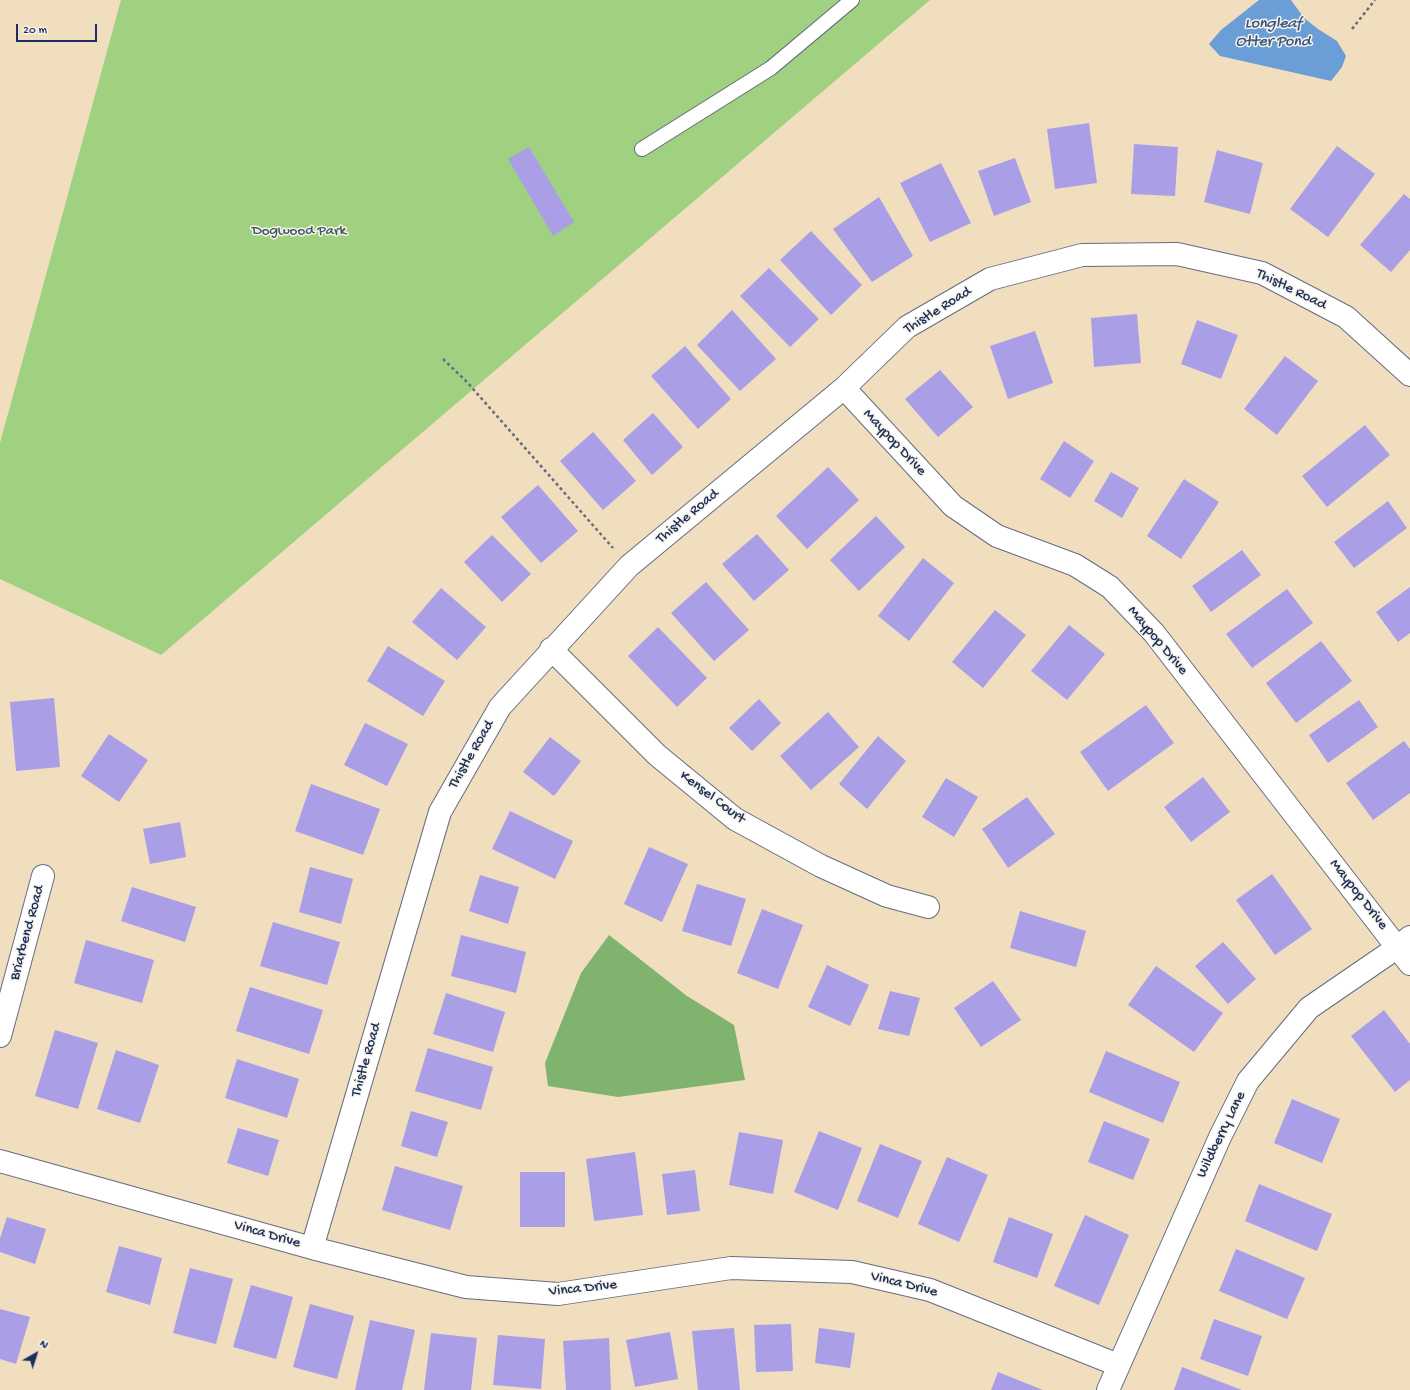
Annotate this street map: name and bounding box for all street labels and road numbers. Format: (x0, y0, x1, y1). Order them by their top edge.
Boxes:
street label: Thistle Road (1253, 265, 1329, 315)
street label: Thistle Road (901, 283, 975, 339)
street label: Maypop Drive (858, 406, 930, 480)
street label: Thistle Road (653, 486, 723, 548)
street label: Maypop Drive (1123, 603, 1191, 679)
street label: Thistle Road (445, 718, 499, 792)
street label: Kensel Court (676, 767, 748, 829)
street label: Maypop Drive (1325, 856, 1391, 934)
street label: Briarbend Road (7, 883, 49, 983)
street label: Thistle Road (348, 1021, 386, 1099)
street label: Wildberry Lane (1193, 1089, 1251, 1181)
street label: Vinca Drive (232, 1217, 302, 1253)
street label: Vinca Drive (869, 1268, 939, 1302)
street label: Vinca Drive (548, 1276, 618, 1302)

